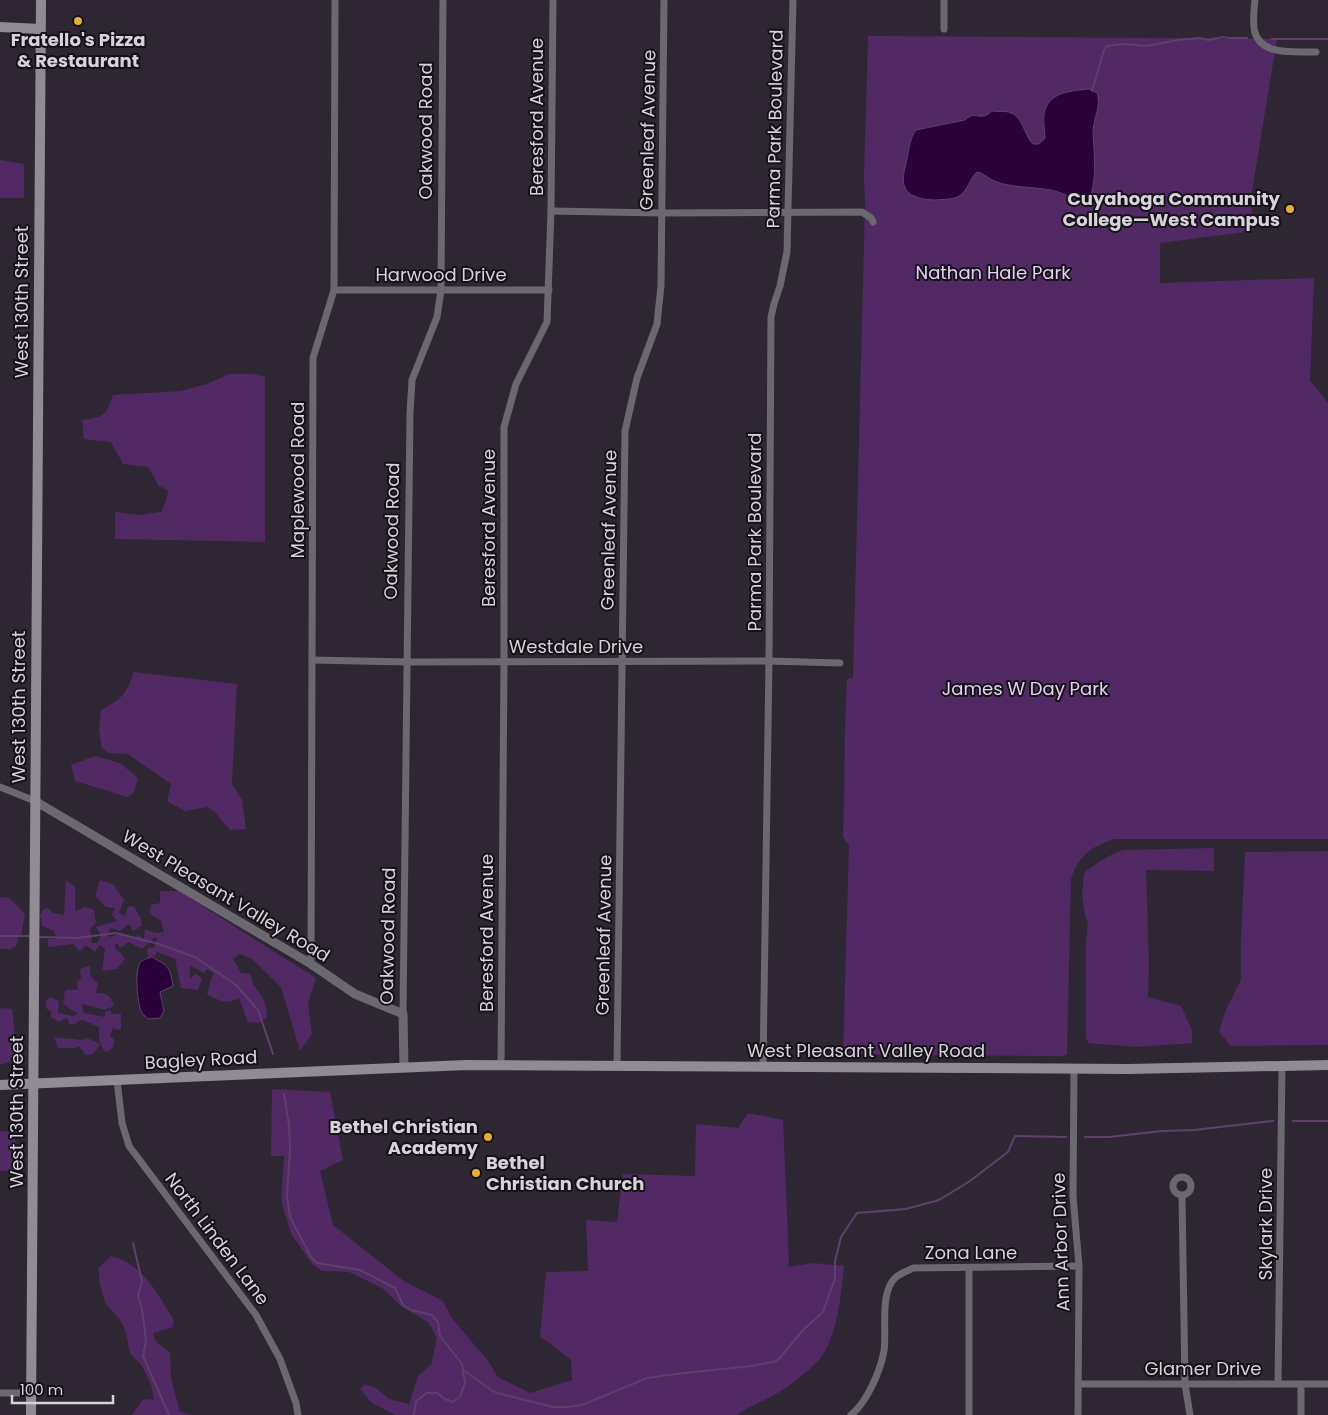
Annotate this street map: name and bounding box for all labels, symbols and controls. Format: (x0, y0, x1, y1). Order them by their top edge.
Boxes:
marker: Fratello's Pizza & Restaurant (72, 15, 84, 27)
place label: Fratello's Pizza & Restaurant (11, 27, 145, 73)
street label: Parma Park Boulevard (760, 29, 789, 229)
street label: Beresford Avenue (524, 38, 549, 196)
street label: Greenleaf Avenue (634, 49, 661, 211)
street label: Oakwood Road (413, 62, 438, 200)
place label: Cuyahoga Community College—West Campus (1062, 186, 1281, 232)
marker: Cuyahoga Community College—West Campus (1284, 203, 1296, 215)
street label: West 130th Street (9, 226, 34, 378)
park label: Nathan Hale Park (916, 260, 1071, 285)
street label: Harwood Drive (375, 262, 507, 287)
street label: Maplewood Road (285, 402, 310, 559)
street label: Parma Park Boulevard (742, 432, 767, 632)
street label: Beresford Avenue (476, 449, 501, 607)
street label: Greenleaf Avenue (595, 449, 622, 611)
street label: Oakwood Road (378, 462, 405, 600)
street label: West 130th Street (6, 631, 31, 783)
street label: Westdale Drive (509, 634, 643, 659)
park label: James W Day Park (942, 676, 1109, 701)
street label: West Pleasant Valley Road (118, 824, 335, 968)
street label: Beresford Avenue (474, 854, 499, 1012)
street label: Greenleaf Avenue (590, 854, 617, 1016)
street label: Oakwood Road (374, 867, 401, 1005)
street label: West 130th Street (4, 1036, 29, 1188)
street label: West Pleasant Valley Road (747, 1038, 985, 1063)
street label: Bagley Road (144, 1044, 258, 1075)
place label: Bethel Christian Academy (330, 1114, 479, 1160)
marker: Bethel Christian Academy (482, 1131, 494, 1143)
place label: Bethel Christian Church (486, 1150, 644, 1196)
street label: North Linden Lane (159, 1167, 275, 1310)
marker: Bethel Christian Church (470, 1167, 482, 1179)
street label: Skylark Drive (1253, 1168, 1278, 1280)
street label: Ann Arbor Drive (1046, 1172, 1075, 1312)
street label: Zona Lane (925, 1240, 1017, 1265)
street label: Glamer Drive (1145, 1356, 1261, 1381)
scale bar (12, 1372, 114, 1404)
text: 100 m (20, 1379, 63, 1400)

